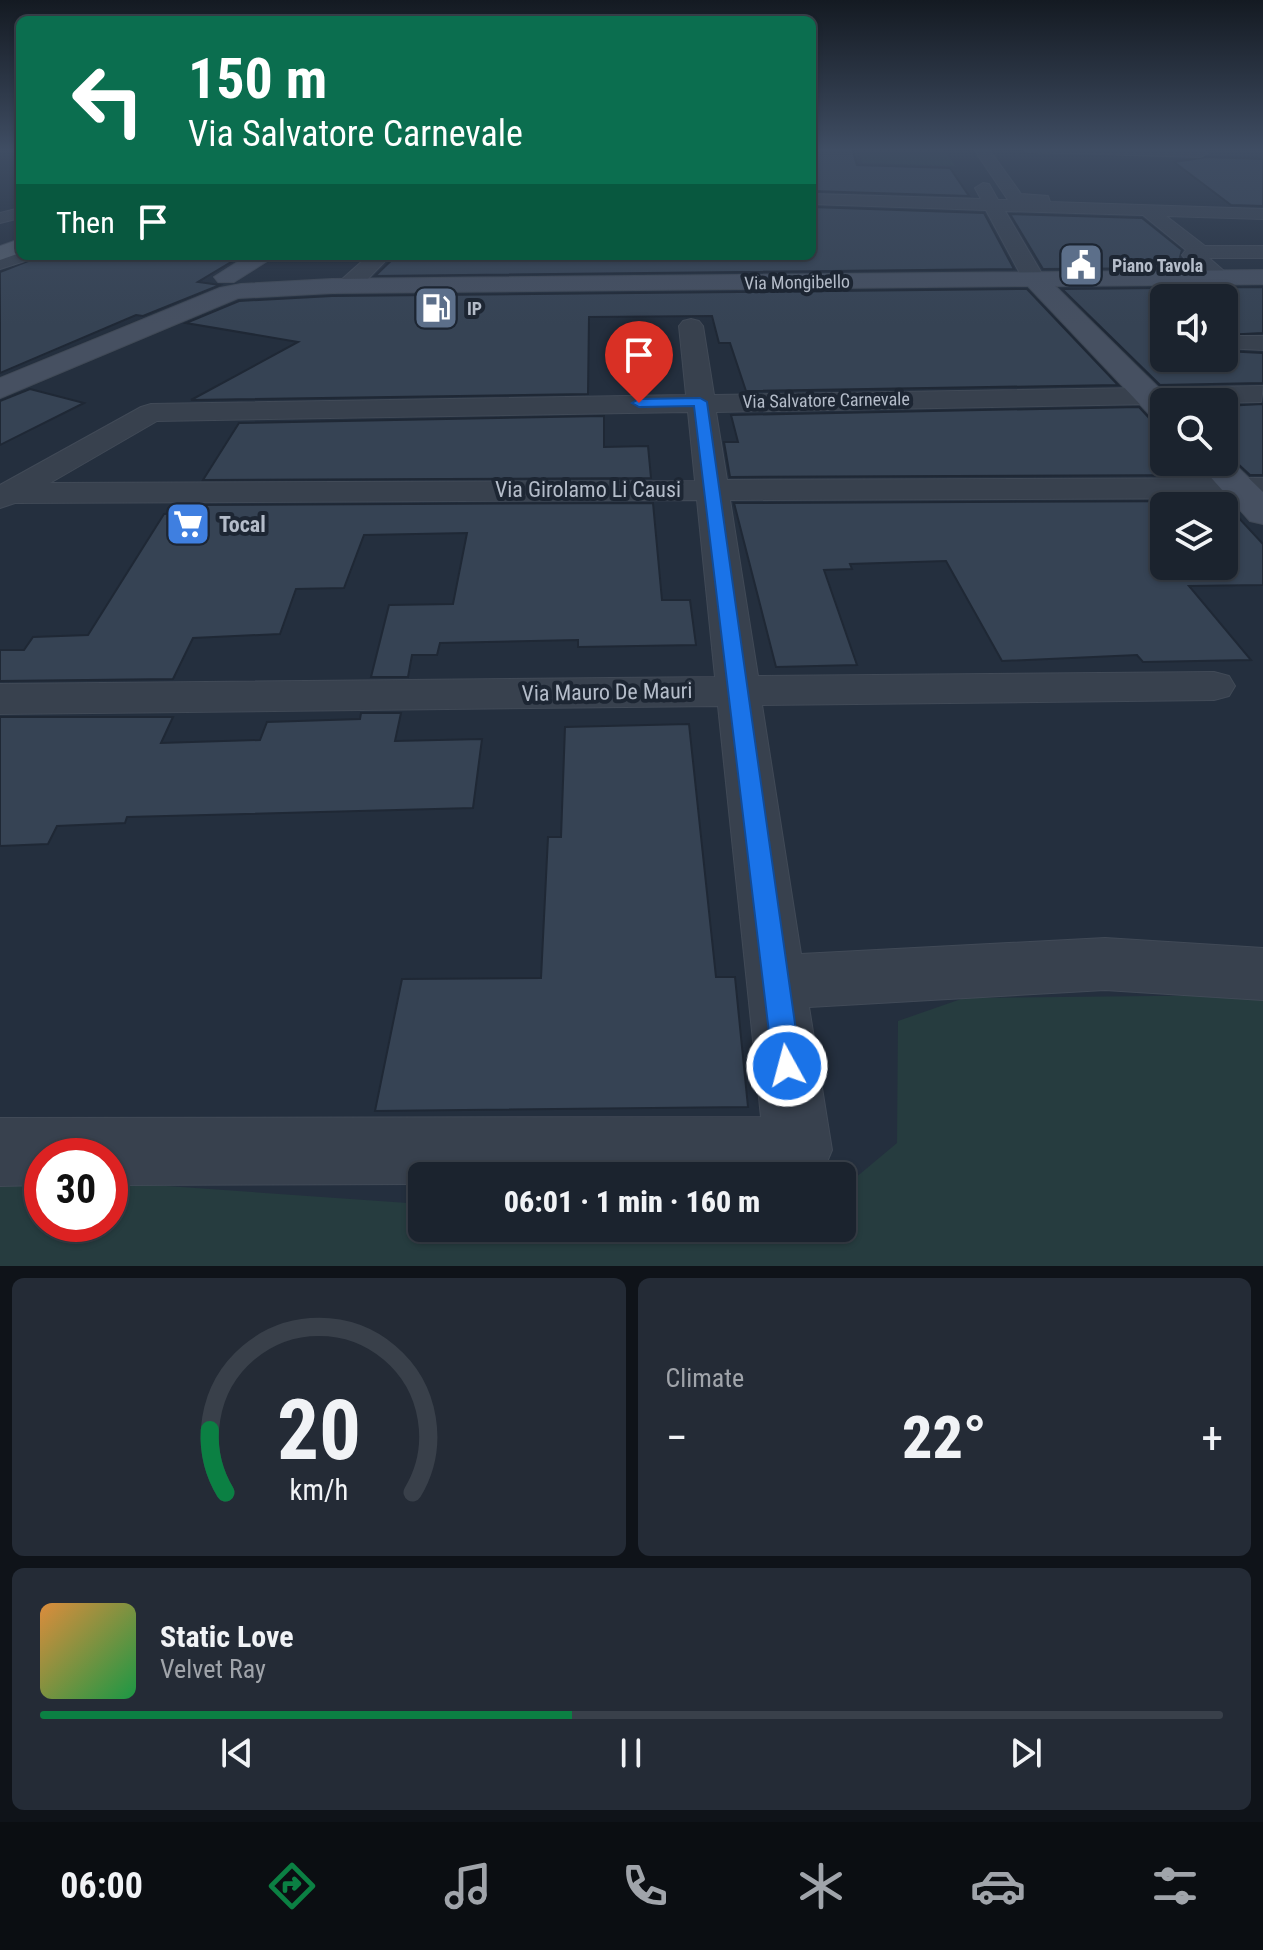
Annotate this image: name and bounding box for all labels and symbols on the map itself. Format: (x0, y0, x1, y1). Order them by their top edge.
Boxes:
public building icon: Piano Tavola (1057, 241, 1105, 289)
place label: Piano Tavola (1112, 255, 1203, 276)
street label: Via Mongibello (744, 271, 850, 293)
fuel station icon: IP (412, 284, 460, 332)
place label: IP (467, 298, 482, 319)
pin (605, 321, 673, 403)
street label: Via Salvatore Carnevale (742, 388, 910, 412)
street label: Via Girolamo Li Causi (495, 477, 681, 502)
supermarket icon: Tocal (164, 500, 212, 548)
place label: Tocal (219, 512, 266, 537)
street label: Via Mauro De Mauri (521, 678, 693, 706)
position arrow (745, 1024, 829, 1108)
speed limit sign: 30 (24, 1138, 128, 1242)

